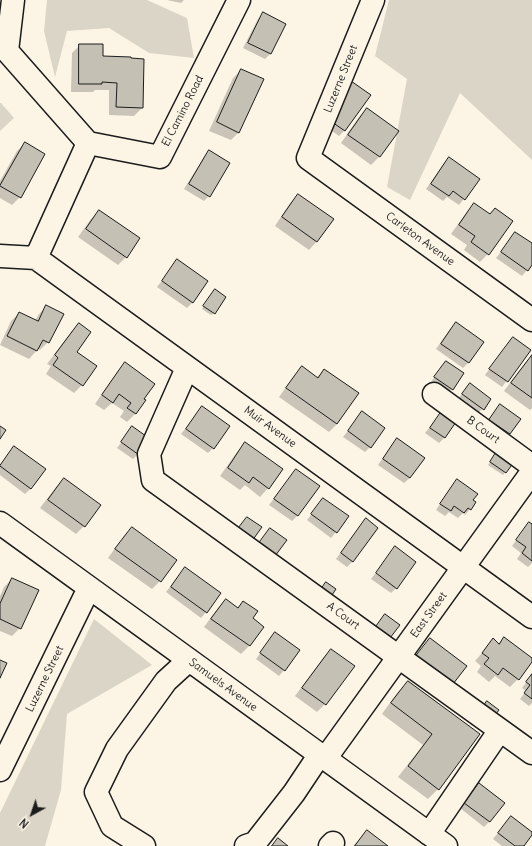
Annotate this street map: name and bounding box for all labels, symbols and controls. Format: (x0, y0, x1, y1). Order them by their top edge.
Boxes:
street label: Luzerne Street (321, 43, 361, 115)
street label: El Camino Road (159, 73, 207, 149)
street label: Carleton Avenue (383, 210, 457, 268)
street label: Muir Avenue (241, 404, 299, 450)
street label: B Court (464, 414, 502, 446)
street label: East Street (408, 590, 450, 640)
street label: A Court (324, 600, 362, 632)
street label: Luzerne Street (23, 644, 67, 714)
street label: Samuels Avenue (186, 656, 260, 714)
north arrow (12, 794, 52, 834)
text: N (17, 815, 32, 831)

